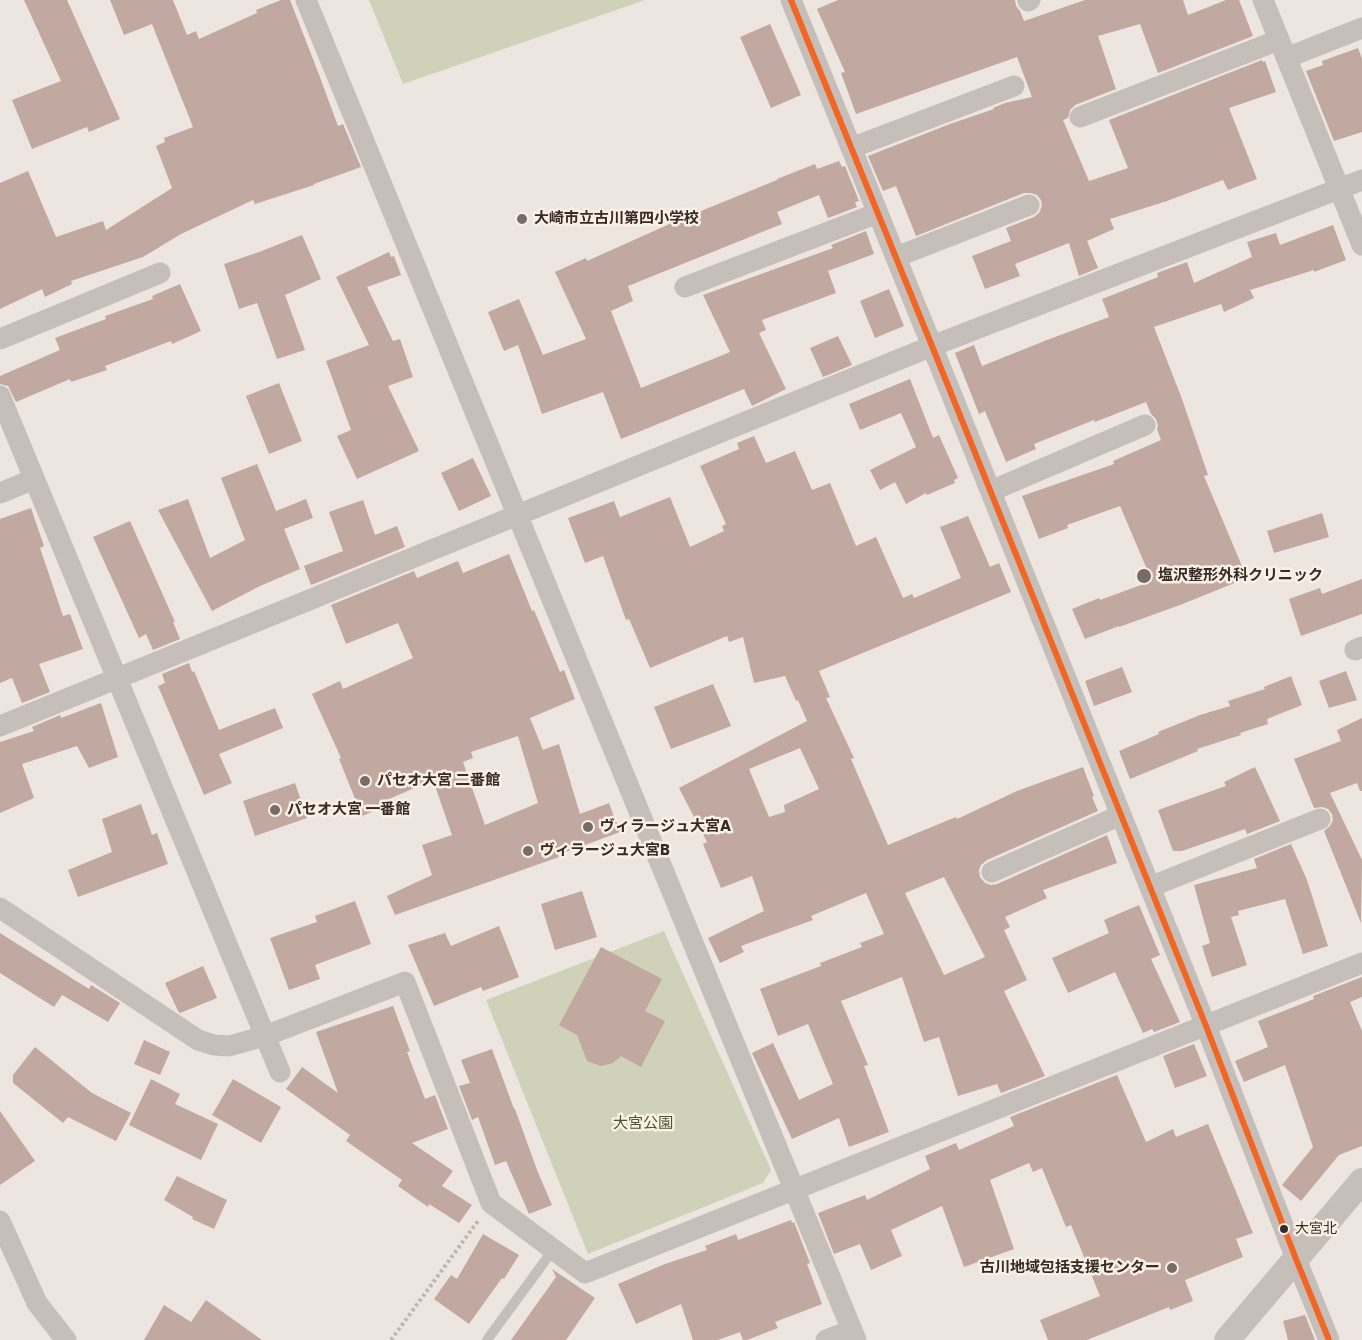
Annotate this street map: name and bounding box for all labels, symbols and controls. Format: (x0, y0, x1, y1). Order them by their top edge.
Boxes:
place label: 大崎市立古川第四小学校 (534, 210, 699, 228)
marker: 大崎市立古川第四小学校 (515, 212, 529, 226)
marker: 塩沢整形外科クリニック (1135, 567, 1153, 585)
place label: 塩沢整形外科クリニック (1158, 567, 1323, 585)
place label: パセオ大宮 二番館 (377, 772, 500, 790)
marker: パセオ大宮 二番館 (358, 774, 372, 788)
place label: パセオ大宮 一番館 (287, 801, 410, 819)
marker: パセオ大宮 一番館 (268, 803, 282, 817)
place label: ヴィラージュ大宮A (600, 818, 731, 836)
marker: ヴィラージュ大宮A (581, 820, 595, 834)
place label: ヴィラージュ大宮B (540, 842, 670, 860)
marker: ヴィラージュ大宮B (521, 844, 535, 858)
park label: 大宮公園 (613, 1115, 673, 1133)
place label: 大宮北 (1295, 1221, 1337, 1237)
marker: 大宮北 (1278, 1223, 1290, 1235)
place label: 古川地域包括支援センター (980, 1259, 1160, 1277)
marker: 古川地域包括支援センター (1165, 1261, 1179, 1275)

